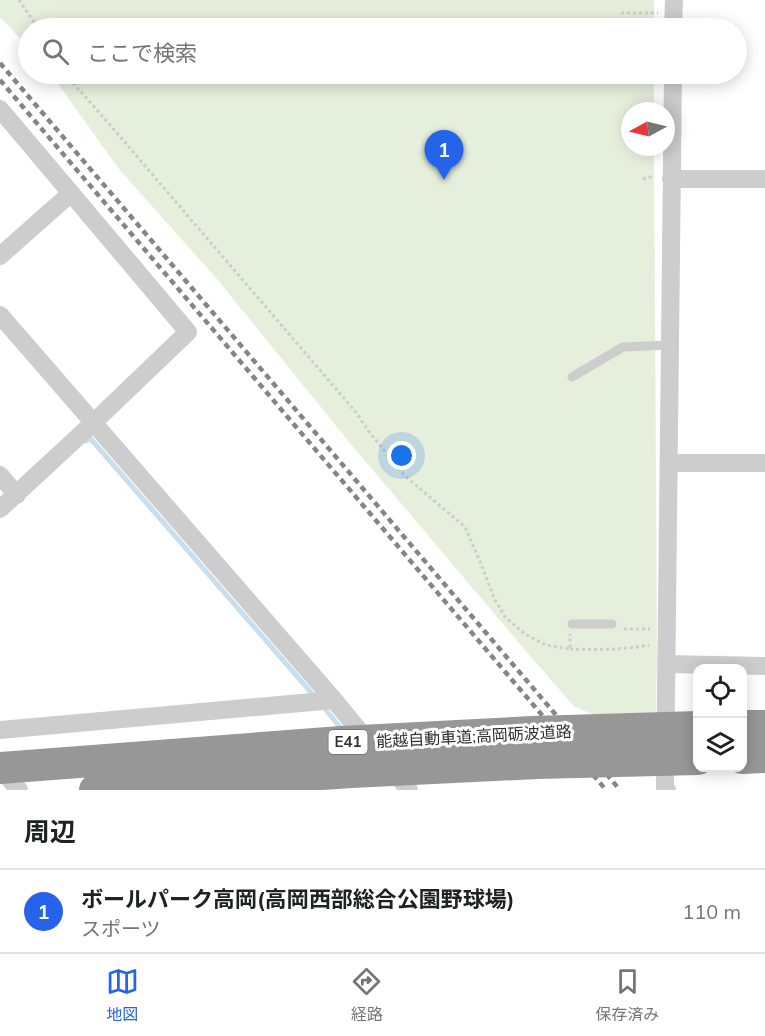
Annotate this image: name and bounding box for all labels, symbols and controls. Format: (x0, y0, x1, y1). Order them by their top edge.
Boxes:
search box (18, 18, 747, 84)
icon: search (39, 35, 72, 68)
text: ここで検索 (87, 39, 197, 67)
north arrow (621, 102, 675, 156)
pin: 1 (424, 130, 464, 180)
your location (387, 441, 416, 470)
map controls (693, 664, 747, 772)
button: locate (693, 664, 747, 718)
button: layers (693, 718, 747, 772)
street label: 能越自動車道;高岡砺波道路 (376, 721, 572, 751)
road number: E41 (328, 730, 368, 754)
text: 周辺 (24, 815, 76, 848)
text: ボールパーク高岡(高岡西部総合公園野球場) (81, 885, 515, 913)
text: 1 (38, 899, 50, 924)
text: 110 m (682, 899, 741, 924)
text: スポーツ (81, 916, 161, 941)
tab: 地図 (106, 965, 139, 1025)
tab: 経路 (350, 965, 383, 1025)
tab: 保存済み (595, 965, 659, 1025)

